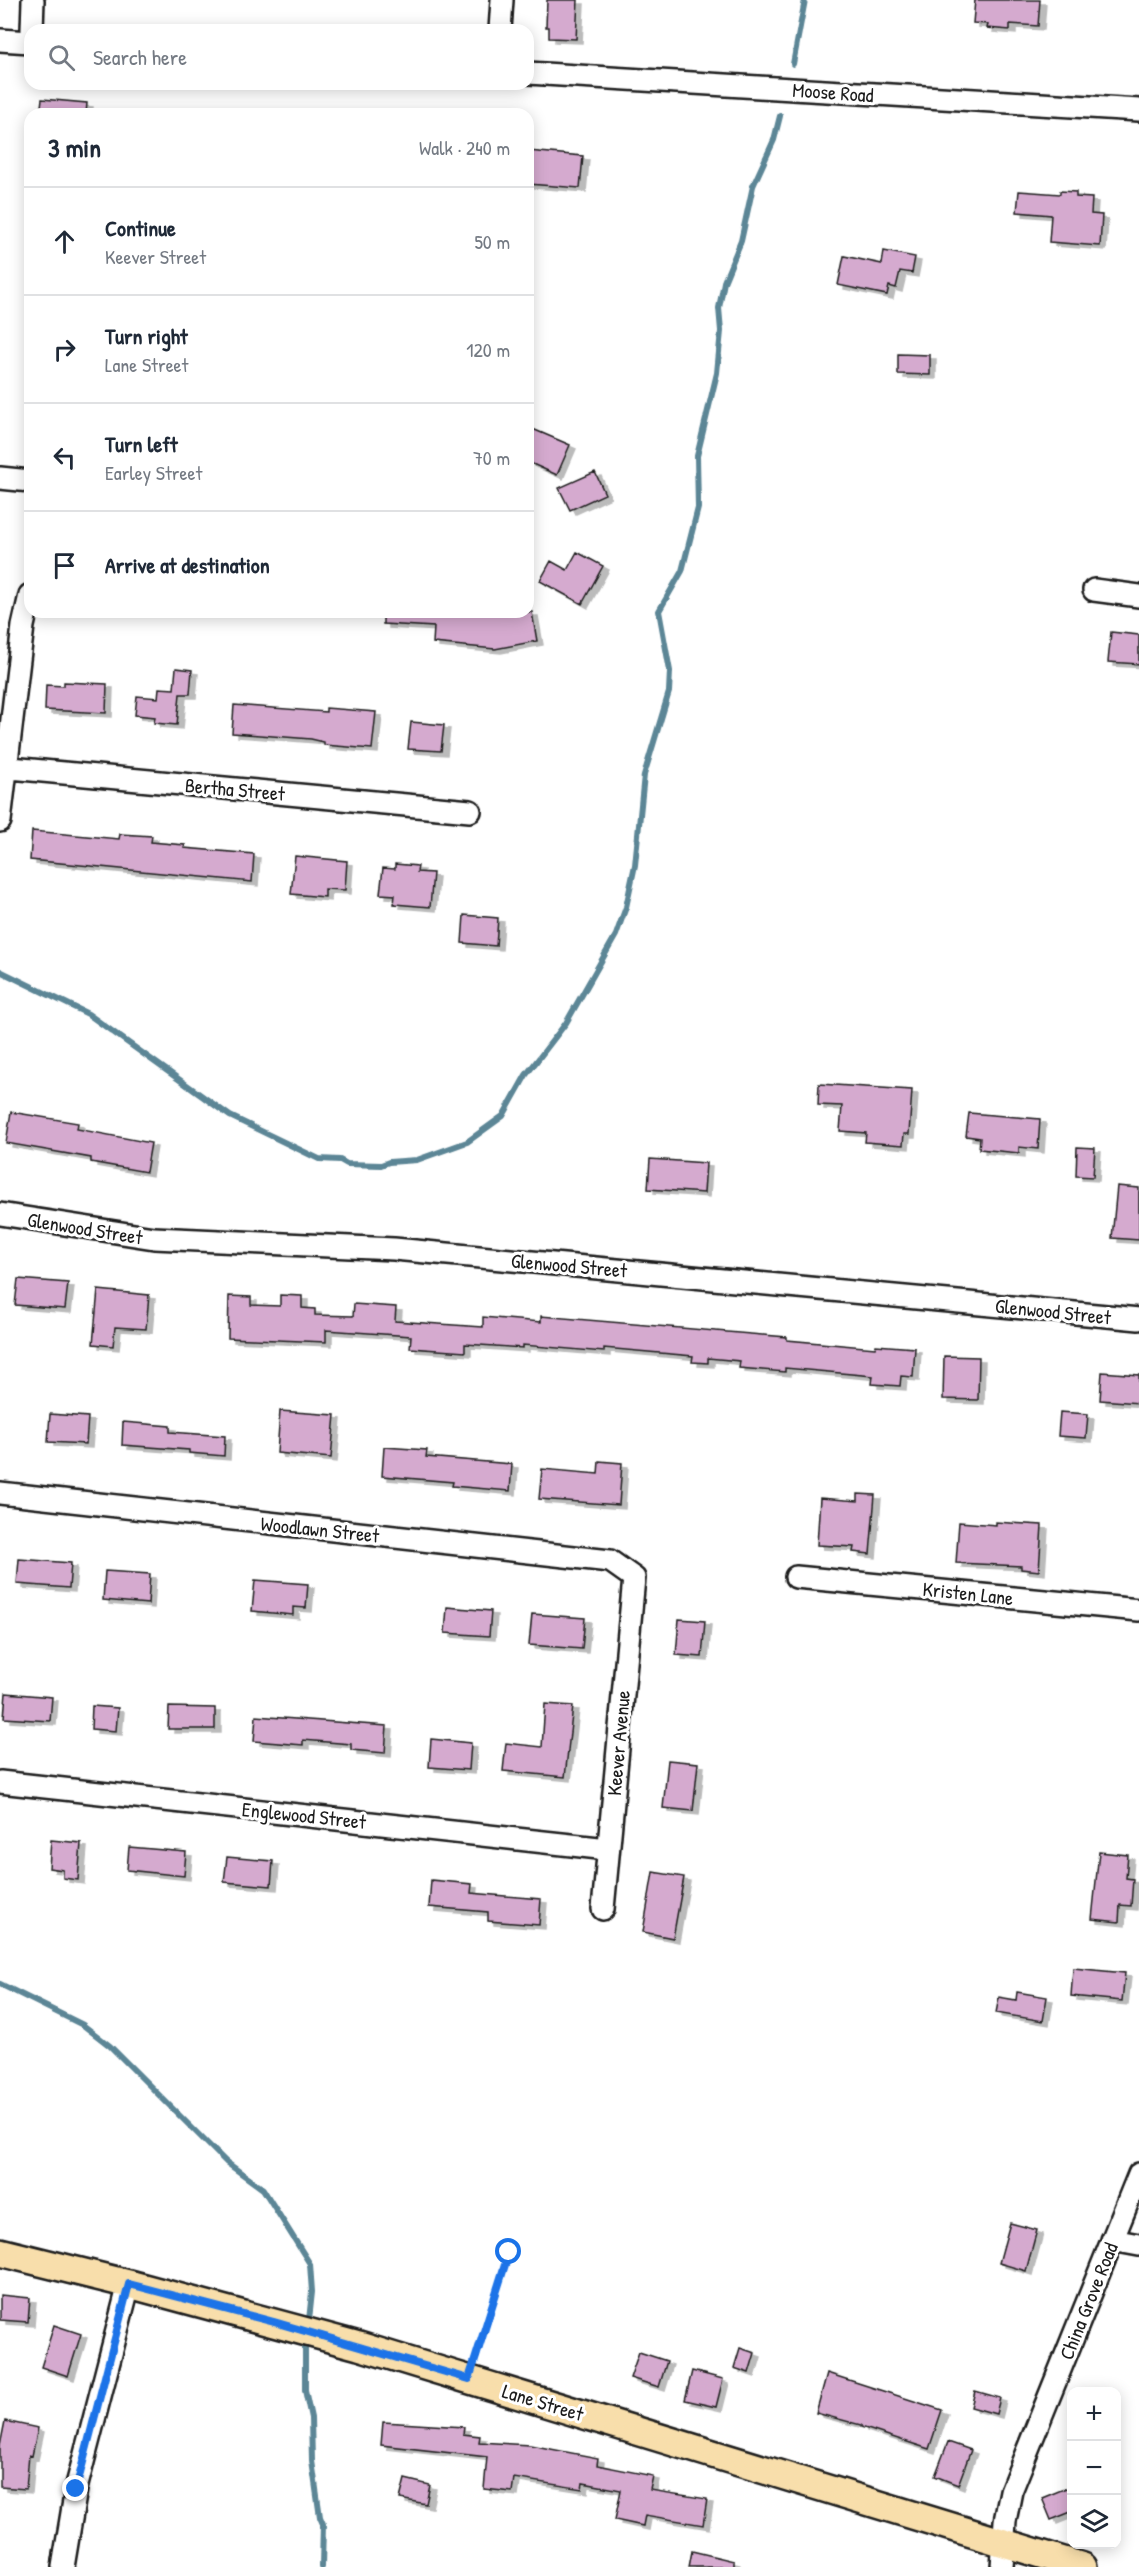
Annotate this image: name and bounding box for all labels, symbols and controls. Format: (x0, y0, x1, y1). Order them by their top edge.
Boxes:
search box (24, 24, 534, 90)
icon: search (45, 41, 78, 74)
text: Search here (93, 42, 187, 72)
street label: Moose Road (792, 76, 875, 108)
text: 3 min (48, 130, 101, 165)
text: Walk · 240 m (419, 134, 510, 161)
text: Continue (105, 213, 176, 243)
icon: ahead (48, 225, 81, 258)
text: 50 m (474, 228, 510, 255)
text: Keever Street (105, 243, 206, 270)
text: Turn right (105, 321, 188, 351)
icon: right (48, 333, 81, 366)
text: 120 m (466, 336, 510, 363)
text: Lane Street (105, 351, 188, 378)
text: Turn left (105, 429, 178, 459)
icon: left (48, 441, 81, 474)
text: 70 m (473, 444, 510, 471)
text: Earley Street (105, 459, 202, 486)
icon: arrive (48, 549, 81, 582)
text: Arrive at destination (105, 550, 270, 580)
street label: Bertha Street (184, 771, 287, 807)
street label: Glenwood Street (25, 1206, 146, 1251)
street label: Glenwood Street (510, 1246, 629, 1284)
street label: Glenwood Street (994, 1291, 1113, 1331)
street label: Woodlawn Street (259, 1509, 382, 1549)
street label: Kristen Lane (921, 1575, 1015, 1611)
street label: Keever Avenue (600, 1689, 636, 1797)
street label: Englewood Street (241, 1795, 368, 1835)
route start (495, 2238, 521, 2264)
street label: China Grove Road (1052, 2238, 1124, 2364)
street label: Lane Street (499, 2377, 588, 2427)
map controls (1067, 2387, 1121, 2549)
button: + (1067, 2387, 1121, 2441)
button: − (1067, 2441, 1121, 2495)
route end (62, 2475, 88, 2501)
button: layers (1067, 2495, 1121, 2549)

